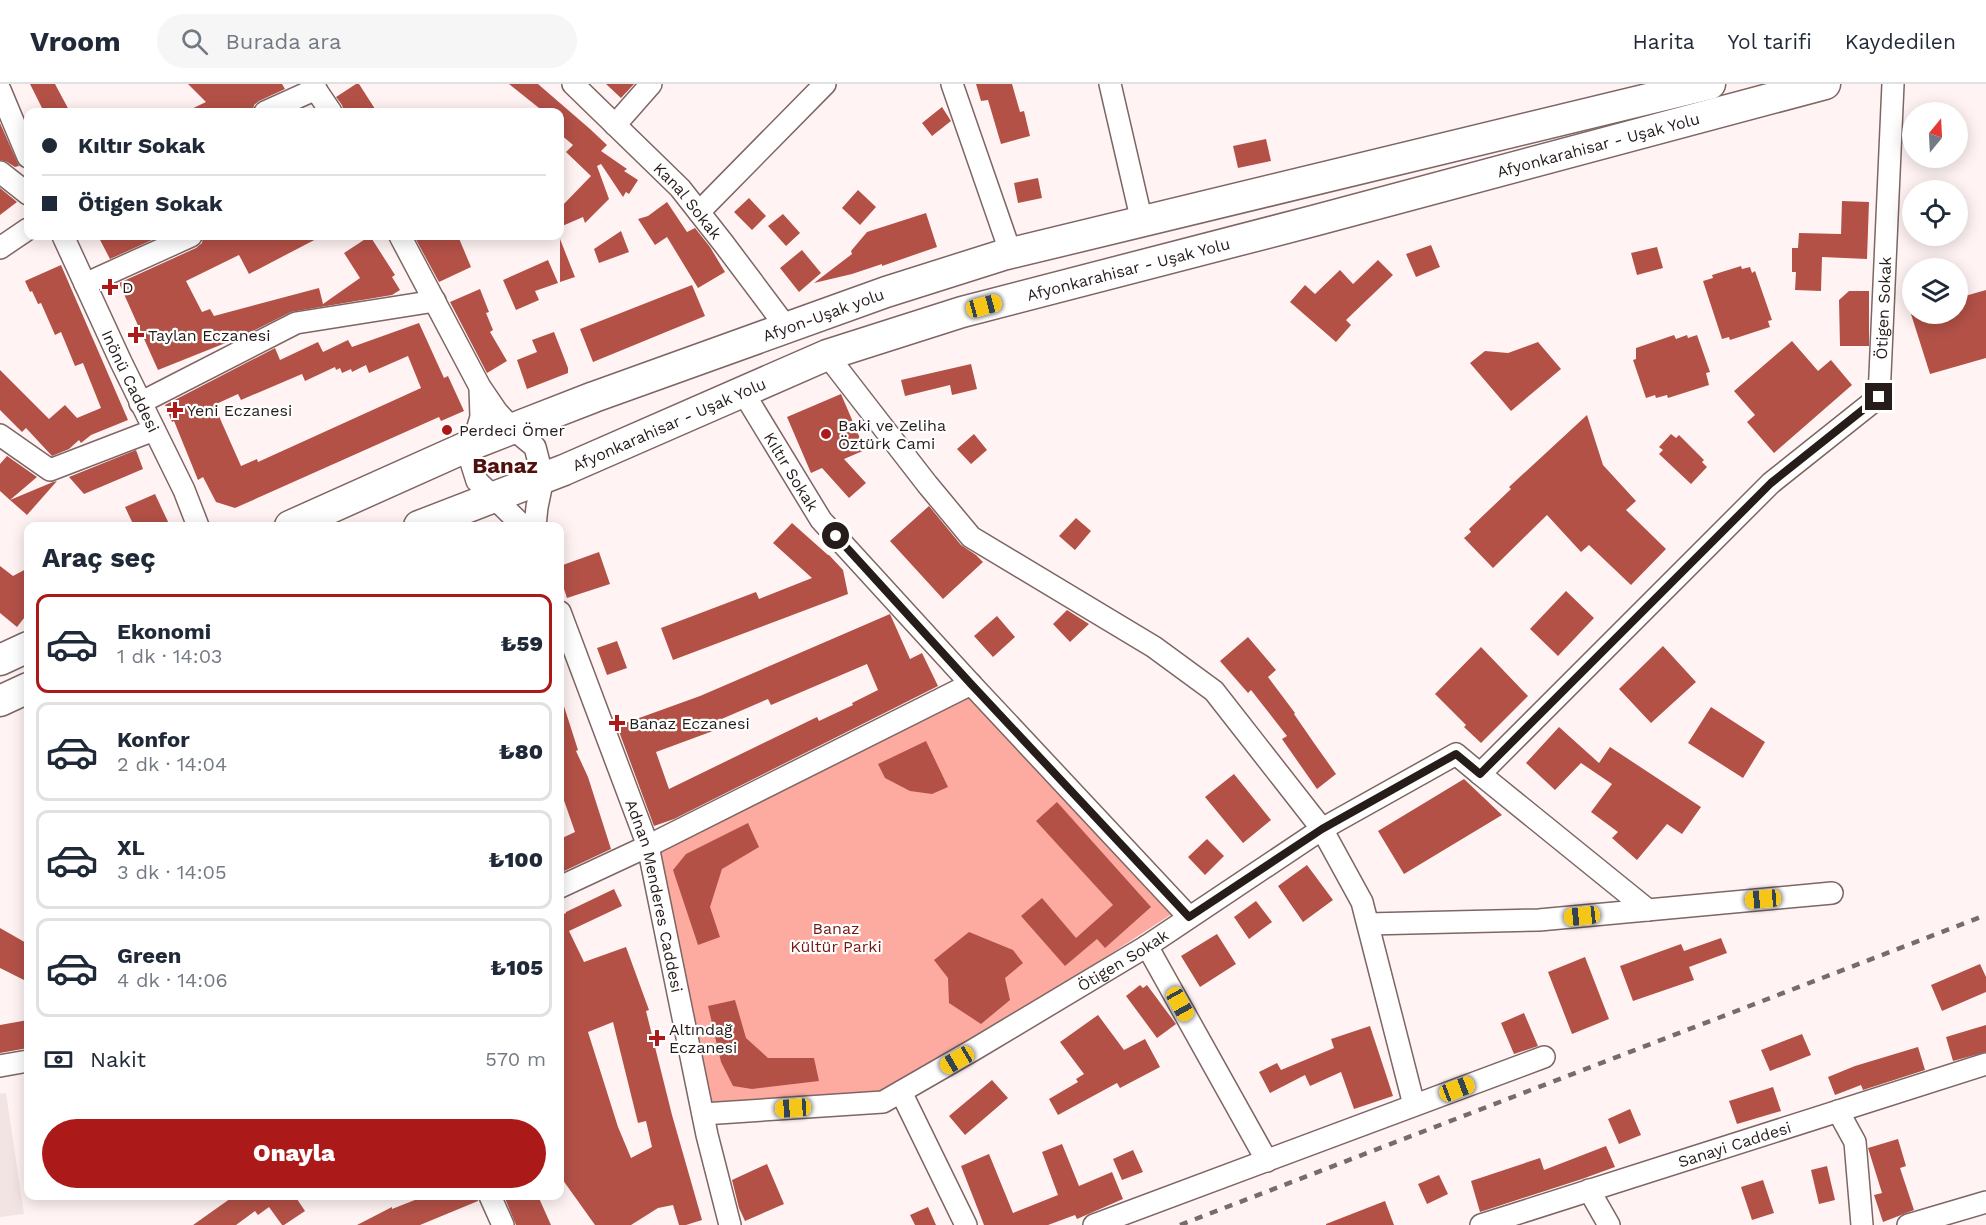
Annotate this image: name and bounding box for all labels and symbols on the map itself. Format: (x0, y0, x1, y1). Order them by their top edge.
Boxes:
north arrow (1902, 102, 1968, 168)
street label: Afyonkarahisar - Uşak Yolu (1495, 108, 1702, 181)
street label: Kanal Sokak (650, 158, 726, 243)
street label: Afyonkarahisar - Uşak Yolu (1025, 233, 1232, 304)
street label: Ötigen Sokak (1871, 256, 1895, 360)
place label: D (122, 278, 134, 297)
marker: D (103, 280, 117, 294)
street label: Afyon-Uşak yolu (760, 284, 887, 345)
car (964, 293, 1004, 319)
place label: Taylan Eczanesi (148, 326, 271, 345)
street label: Inönü Caddesi (98, 327, 164, 435)
marker: Taylan Eczanesi (129, 328, 143, 342)
street label: Afyonkarahisar - Uşak Yolu (569, 373, 769, 475)
route end (1865, 383, 1892, 410)
place label: Yeni Eczanesi (187, 401, 292, 420)
marker: Yeni Eczanesi (168, 403, 182, 417)
place label: Baki ve Zeliha Öztürk Cami (838, 416, 946, 453)
place label: Perdeci Ömer (459, 421, 565, 440)
marker: Perdeci Ömer (440, 423, 454, 437)
marker: Baki ve Zeliha Öztürk Cami (819, 427, 833, 441)
street label: Kıltır Sokak (760, 429, 823, 514)
district label: Banaz (472, 453, 538, 478)
route start (822, 522, 849, 549)
place label: Banaz Eczanesi (629, 714, 750, 733)
marker: Banaz Eczanesi (610, 716, 624, 730)
street label: Adnan Menderes Caddesi (622, 797, 687, 994)
car (1744, 888, 1782, 910)
car (1563, 905, 1601, 927)
park label: Banaz Kültür Parki (790, 919, 882, 956)
street label: Ötigen Sokak (1074, 925, 1172, 995)
car (1163, 984, 1197, 1024)
place label: Altındağ Eczanesi (669, 1020, 737, 1057)
marker: Altındağ Eczanesi (650, 1031, 664, 1045)
car (937, 1043, 977, 1077)
car (1437, 1074, 1477, 1104)
car (774, 1098, 812, 1118)
street label: Sanayi Caddesi (1675, 1117, 1793, 1171)

